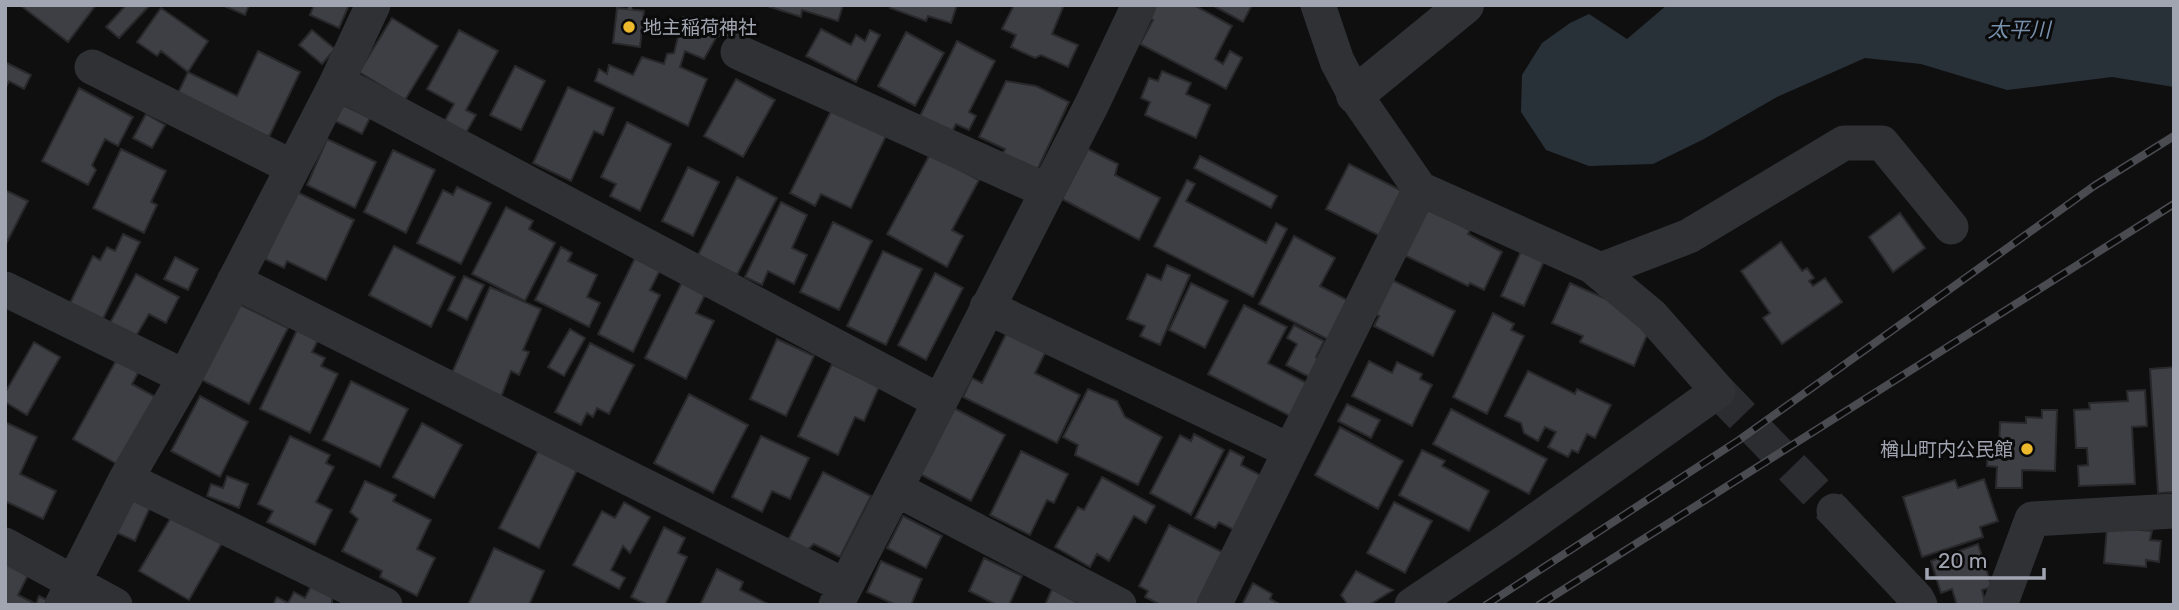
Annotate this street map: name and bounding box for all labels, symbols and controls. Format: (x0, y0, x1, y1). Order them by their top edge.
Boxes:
place label: 地主稲荷神社 (643, 16, 757, 39)
water label: 太平川 (1988, 17, 2052, 42)
marker: 地主稲荷神社 (621, 19, 637, 35)
place label: 楢山町内公民館 (1880, 438, 2013, 461)
marker: 楢山町内公民館 (2019, 441, 2035, 457)
scale bar (1927, 536, 2044, 580)
text: 20 m (1938, 548, 1987, 573)

